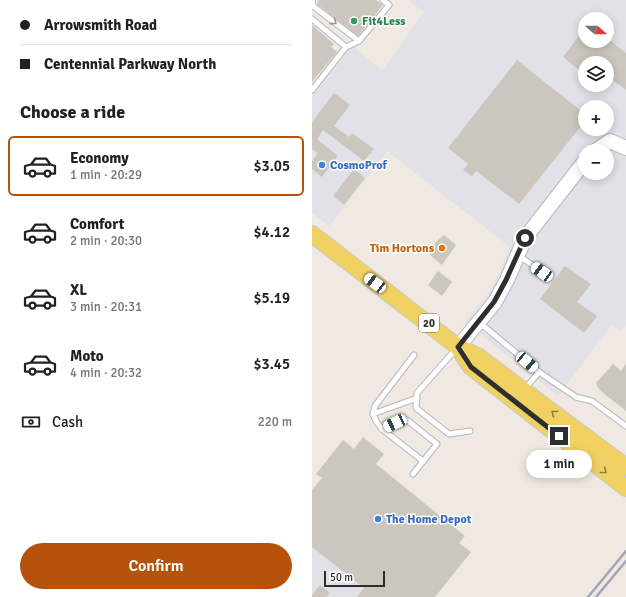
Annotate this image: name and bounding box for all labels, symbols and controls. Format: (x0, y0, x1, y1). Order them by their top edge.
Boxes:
north arrow (578, 12, 614, 48)
map controls (578, 12, 614, 180)
place label: Fit4Less (362, 14, 406, 29)
text: Arrowsmith Road (44, 16, 157, 34)
marker: Fit4Less (349, 16, 359, 26)
one-way arrow (329, 17, 336, 24)
text: Centennial Parkway North (44, 55, 216, 73)
button: layers (578, 56, 614, 92)
button: + (578, 100, 614, 136)
text: Choose a ride (20, 101, 125, 123)
button: − (578, 144, 614, 180)
icon: car (22, 148, 58, 184)
text: Economy (70, 149, 129, 167)
text: $3.05 (253, 157, 290, 175)
place label: CosmoProf (330, 158, 388, 173)
marker: CosmoProf (317, 160, 327, 170)
text: 1 min · 20:29 (70, 167, 142, 183)
icon: car (22, 214, 58, 250)
text: Comfort (70, 215, 124, 233)
text: $4.12 (253, 223, 290, 241)
route start (516, 229, 534, 247)
text: 2 min · 20:30 (70, 233, 142, 249)
place label: Tim Hortons (370, 241, 435, 256)
marker: Tim Hortons (437, 243, 447, 253)
car (529, 260, 555, 284)
car (362, 271, 388, 295)
icon: car (22, 280, 58, 316)
text: XL (70, 281, 87, 299)
text: $5.19 (253, 289, 290, 307)
text: 3 min · 20:31 (70, 299, 142, 315)
road number: 20 (419, 314, 439, 332)
icon: car (22, 346, 58, 382)
text: Moto (70, 347, 104, 365)
car (514, 350, 540, 374)
text: $3.45 (253, 355, 290, 373)
text: 4 min · 20:32 (70, 365, 142, 381)
one-way arrow (551, 410, 558, 418)
icon: cash (20, 411, 42, 433)
car (382, 412, 408, 434)
text: Cash (52, 413, 83, 431)
text: 220 m (258, 414, 292, 430)
route end (550, 427, 568, 445)
callout: 1 min (526, 450, 592, 478)
text: 1 min (543, 456, 575, 472)
one-way arrow (600, 466, 607, 473)
place label: The Home Depot (386, 512, 472, 527)
marker: The Home Depot (373, 514, 383, 524)
button: Confirm (20, 543, 292, 589)
scale bar (324, 569, 385, 588)
text: 50 m (330, 571, 353, 584)

